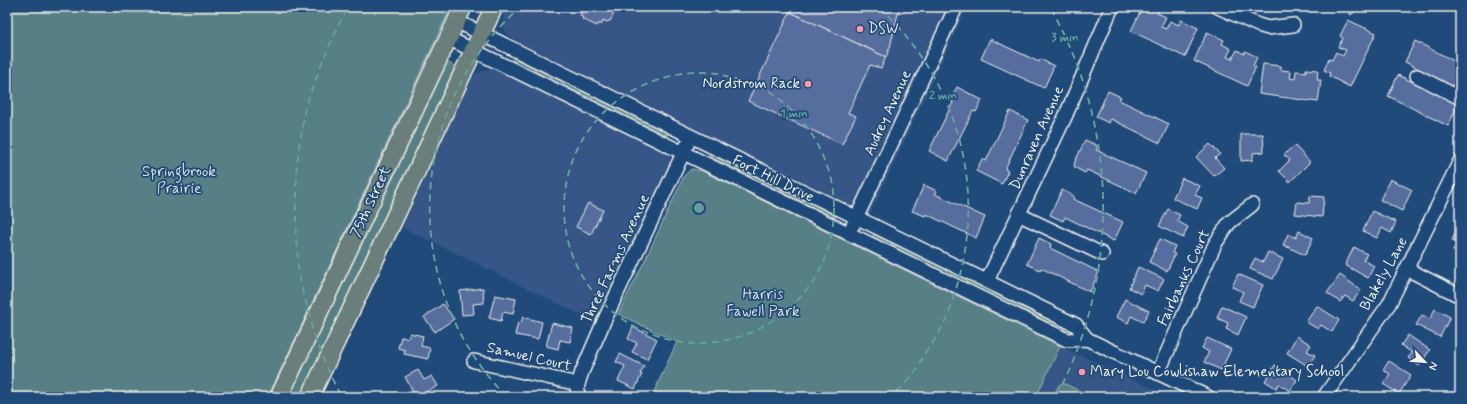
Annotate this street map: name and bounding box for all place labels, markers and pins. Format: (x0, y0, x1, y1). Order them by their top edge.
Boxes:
place label: DSW (868, 19, 899, 39)
marker: DSW (855, 24, 865, 34)
place label: Nordstrom Rack (702, 74, 800, 94)
marker: Nordstrom Rack (803, 79, 813, 89)
centre of rings (692, 201, 706, 215)
place label: Mary Lou Cowlishaw Elementary School (1090, 362, 1344, 382)
marker: Mary Lou Cowlishaw Elementary School (1077, 367, 1087, 377)

